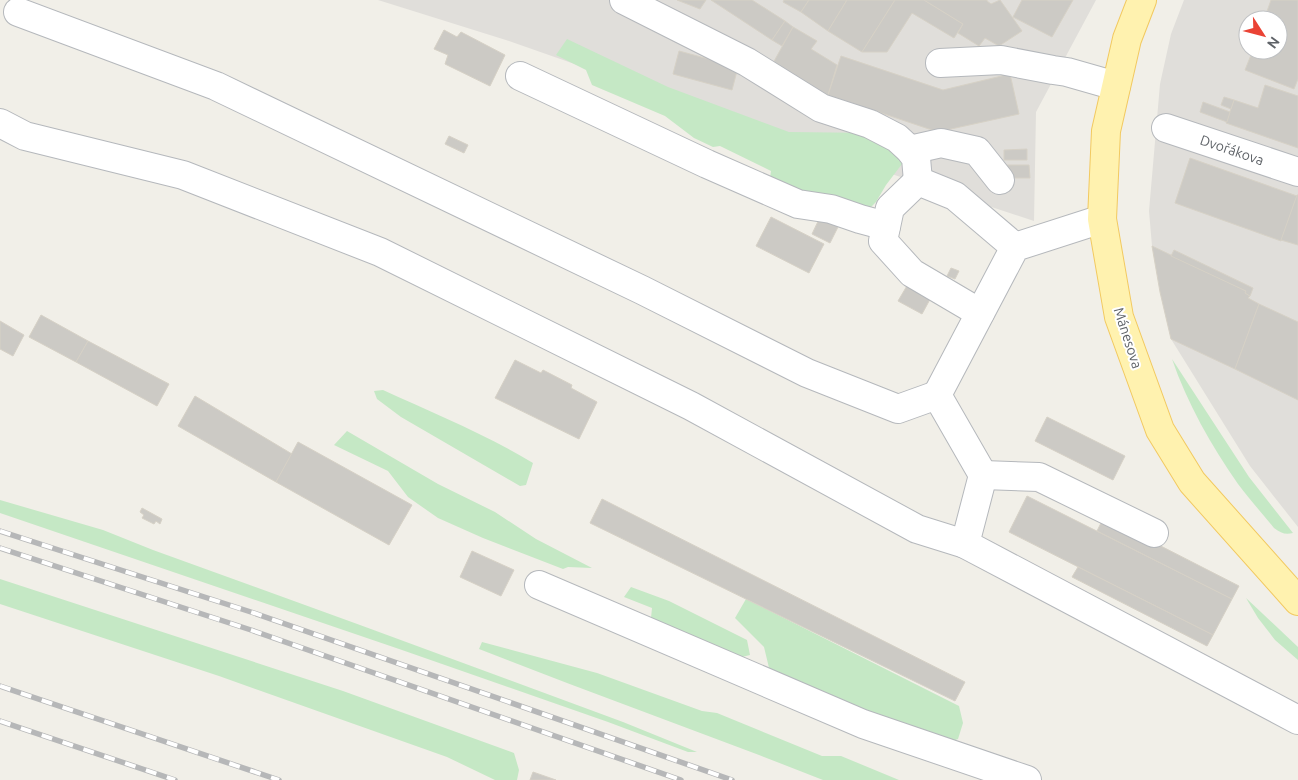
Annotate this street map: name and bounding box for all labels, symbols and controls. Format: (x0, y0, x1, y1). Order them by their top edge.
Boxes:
north arrow (1238, 10, 1288, 60)
text: N (1264, 34, 1283, 52)
street label: Dvořákova (1198, 132, 1266, 168)
street label: Mánesova (1111, 305, 1145, 371)

